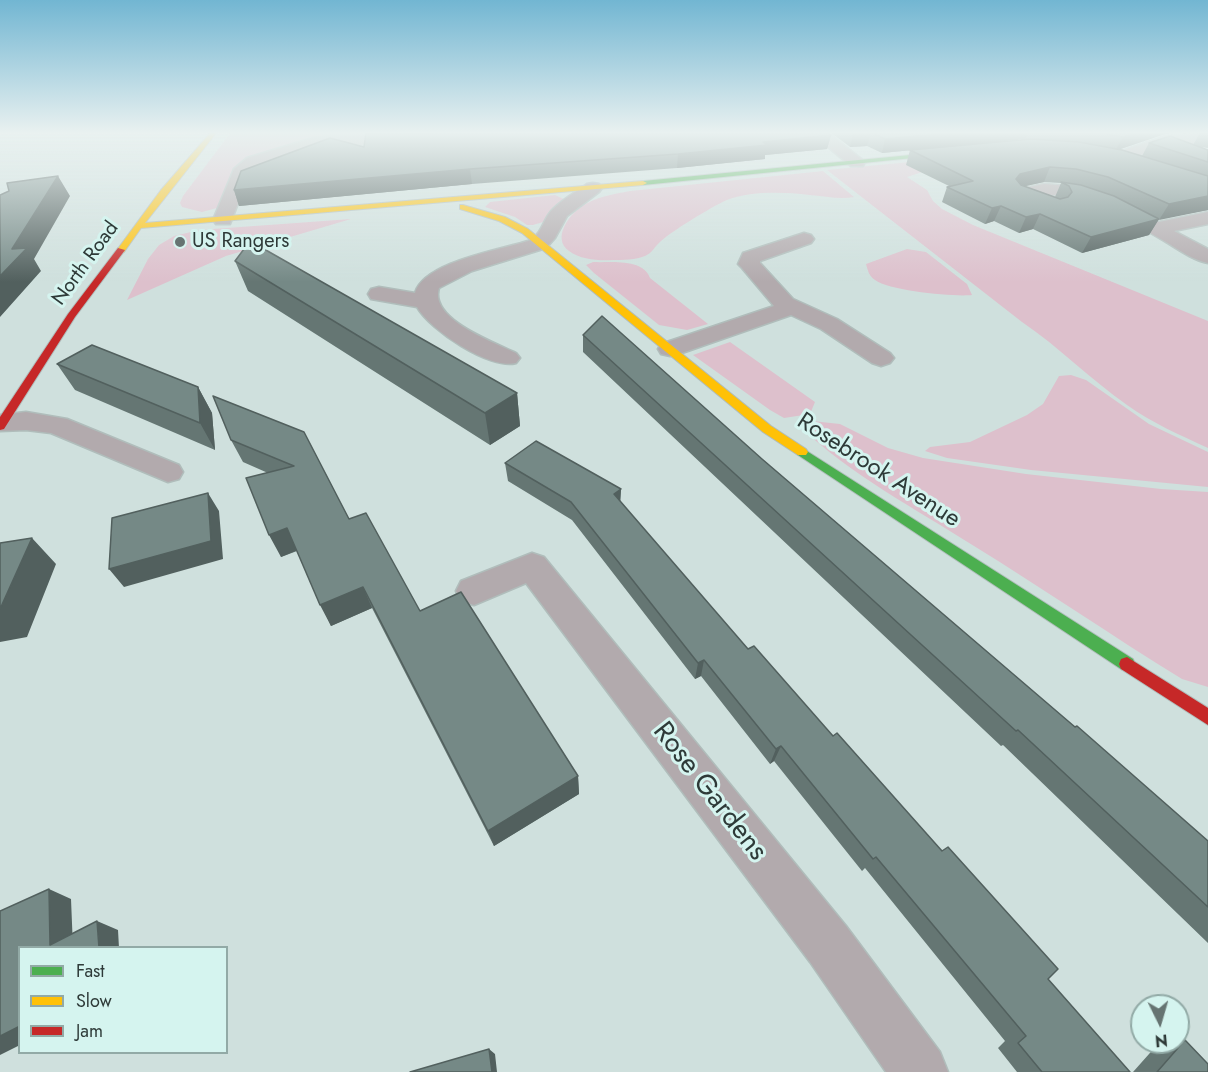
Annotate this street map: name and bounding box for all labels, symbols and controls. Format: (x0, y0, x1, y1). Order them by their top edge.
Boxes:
street label: North Road (48, 217, 124, 311)
place label: US Rangers (192, 230, 289, 254)
marker: US Rangers (173, 235, 187, 249)
street label: Rosebrook Avenue (791, 407, 965, 535)
street label: Rose Gardens (645, 716, 773, 868)
legend (18, 946, 228, 1054)
text: Fast (76, 958, 105, 984)
text: Slow (76, 988, 112, 1014)
north arrow (1130, 994, 1190, 1054)
text: Jam (76, 1018, 103, 1044)
text: N (1154, 1028, 1169, 1052)

